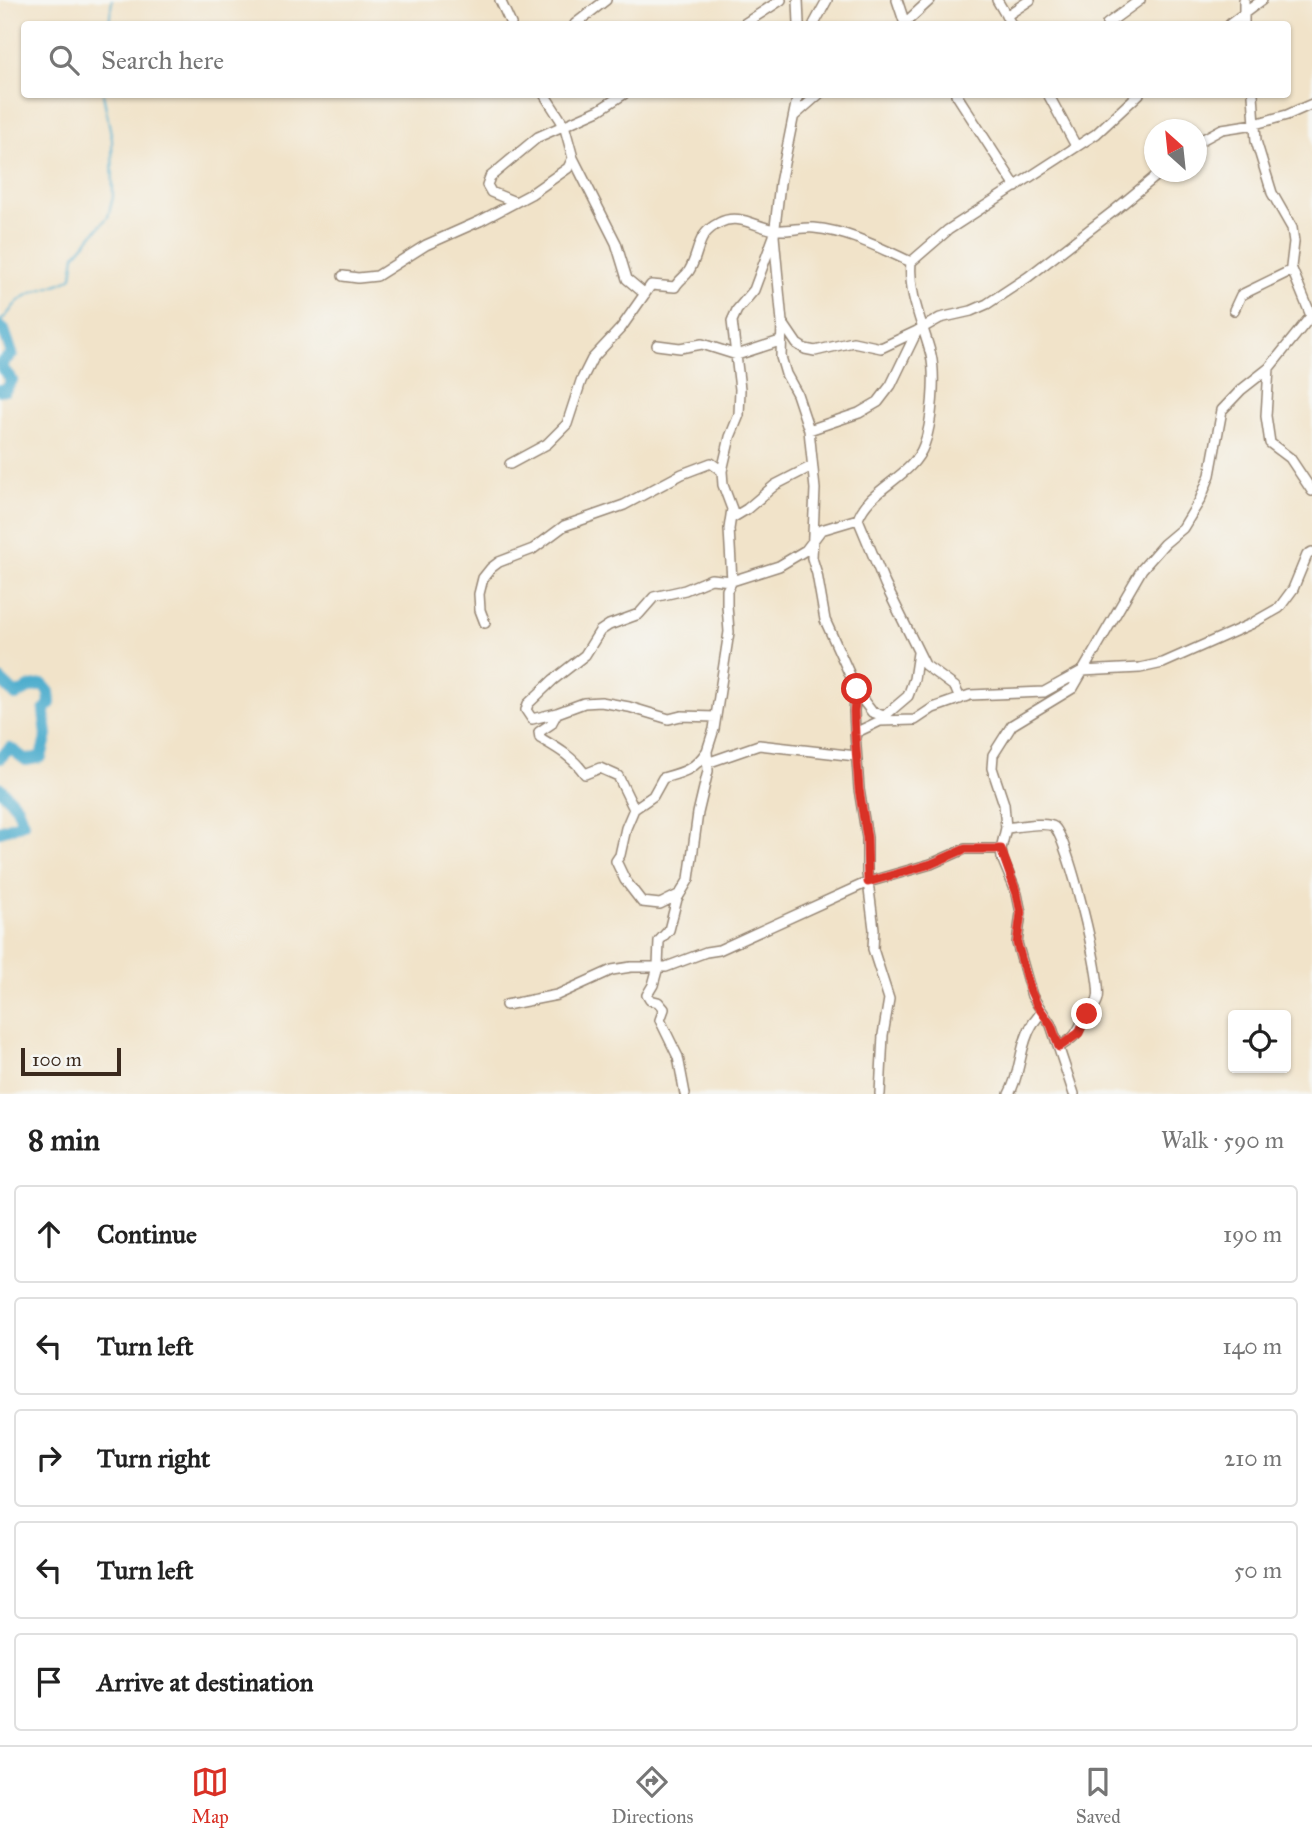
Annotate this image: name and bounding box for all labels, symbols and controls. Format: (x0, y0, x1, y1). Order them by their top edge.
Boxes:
search box (21, 21, 1291, 98)
icon: search (45, 41, 83, 79)
text: Search here (101, 44, 224, 76)
north arrow (1144, 119, 1207, 182)
route start (841, 673, 872, 704)
route end (1071, 998, 1102, 1029)
map controls (1228, 1010, 1291, 1073)
button: locate (1228, 1010, 1291, 1073)
scale bar (21, 1045, 121, 1077)
text: 100 m (32, 1048, 82, 1071)
text: 8 min (28, 1122, 100, 1158)
text: Walk · 590 m (1161, 1126, 1284, 1154)
icon: ahead (30, 1215, 68, 1253)
text: Continue (97, 1218, 197, 1250)
text: 190 m (1223, 1220, 1282, 1248)
icon: left (30, 1327, 68, 1365)
text: Turn left (97, 1330, 193, 1362)
text: 140 m (1222, 1332, 1282, 1360)
icon: right (30, 1439, 68, 1477)
text: Turn right (97, 1442, 210, 1474)
text: 210 m (1224, 1444, 1282, 1472)
icon: left (30, 1551, 68, 1589)
text: Turn left (97, 1554, 193, 1586)
text: 50 m (1234, 1556, 1282, 1584)
icon: arrive (30, 1663, 68, 1701)
text: Arrive at destination (97, 1666, 314, 1698)
tab: Map (191, 1763, 229, 1828)
tab: Directions (611, 1763, 693, 1828)
tab: Saved (1076, 1763, 1121, 1828)

